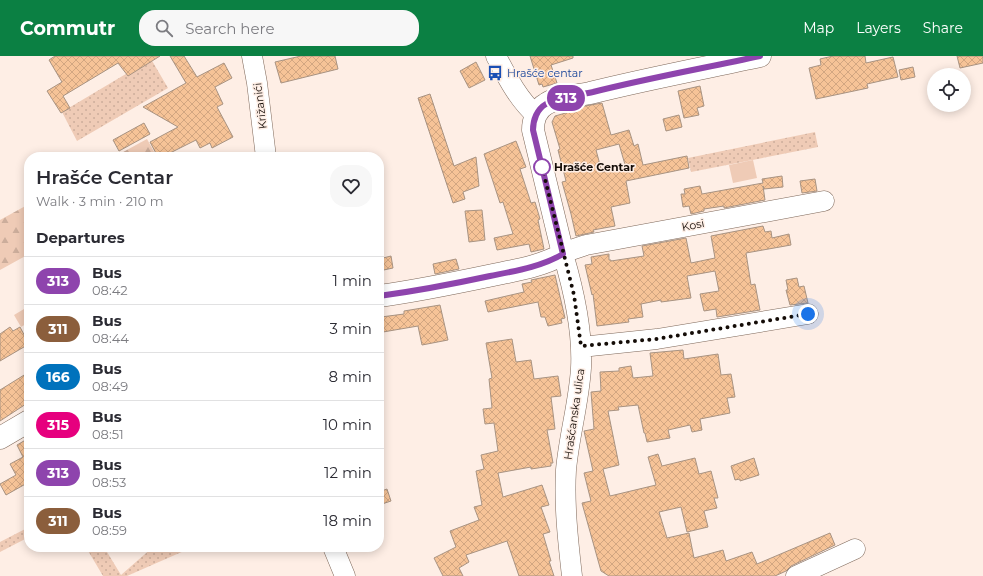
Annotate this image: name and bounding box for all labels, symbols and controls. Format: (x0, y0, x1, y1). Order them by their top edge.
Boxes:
search box (139, 10, 419, 46)
text: Commutr (20, 17, 115, 40)
icon: search (153, 17, 175, 39)
text: Search here (185, 19, 274, 38)
text: Map (803, 19, 834, 37)
text: Layers (856, 19, 901, 37)
text: Share (923, 19, 963, 37)
bus stop icon: Hrašće centar (486, 64, 504, 82)
place label: Hrašće centar (507, 66, 583, 80)
map controls (927, 68, 971, 112)
button: locate (927, 68, 971, 112)
street label: Križanići (250, 82, 270, 130)
line badge: 313 (543, 85, 589, 111)
text: 313 (555, 89, 577, 107)
marker: Hrašće Centar (533, 158, 551, 176)
place label: Hrašće Centar (554, 160, 635, 174)
button: heart (330, 165, 372, 207)
text: Hrašće Centar (36, 166, 173, 189)
text: Walk · 3 min · 210 m (36, 193, 164, 209)
street label: Kosi (680, 216, 706, 234)
text: Departures (36, 228, 125, 247)
text: Bus (92, 263, 122, 282)
text: 1 min (333, 271, 372, 290)
text: 313 (47, 272, 69, 290)
text: 08:42 (92, 282, 128, 298)
your location (798, 304, 818, 324)
text: Bus (92, 311, 122, 330)
text: 3 min (330, 319, 372, 338)
text: 311 (48, 320, 68, 338)
text: 08:44 (92, 330, 129, 346)
text: Bus (92, 359, 122, 378)
text: 8 min (328, 367, 372, 386)
street label: Hrašćanska ulica (561, 367, 587, 461)
text: 166 (46, 368, 70, 386)
text: 08:49 (92, 378, 128, 394)
text: Bus (92, 407, 122, 426)
text: 10 min (323, 415, 372, 434)
text: 315 (47, 416, 69, 434)
text: 08:51 (92, 426, 124, 442)
text: Bus (92, 455, 122, 474)
text: 12 min (324, 463, 372, 482)
text: 313 (47, 464, 69, 482)
text: 08:53 (92, 474, 126, 490)
text: Bus (92, 503, 122, 522)
text: 18 min (323, 511, 372, 530)
text: 311 (48, 512, 68, 530)
text: 08:59 (92, 522, 127, 538)

